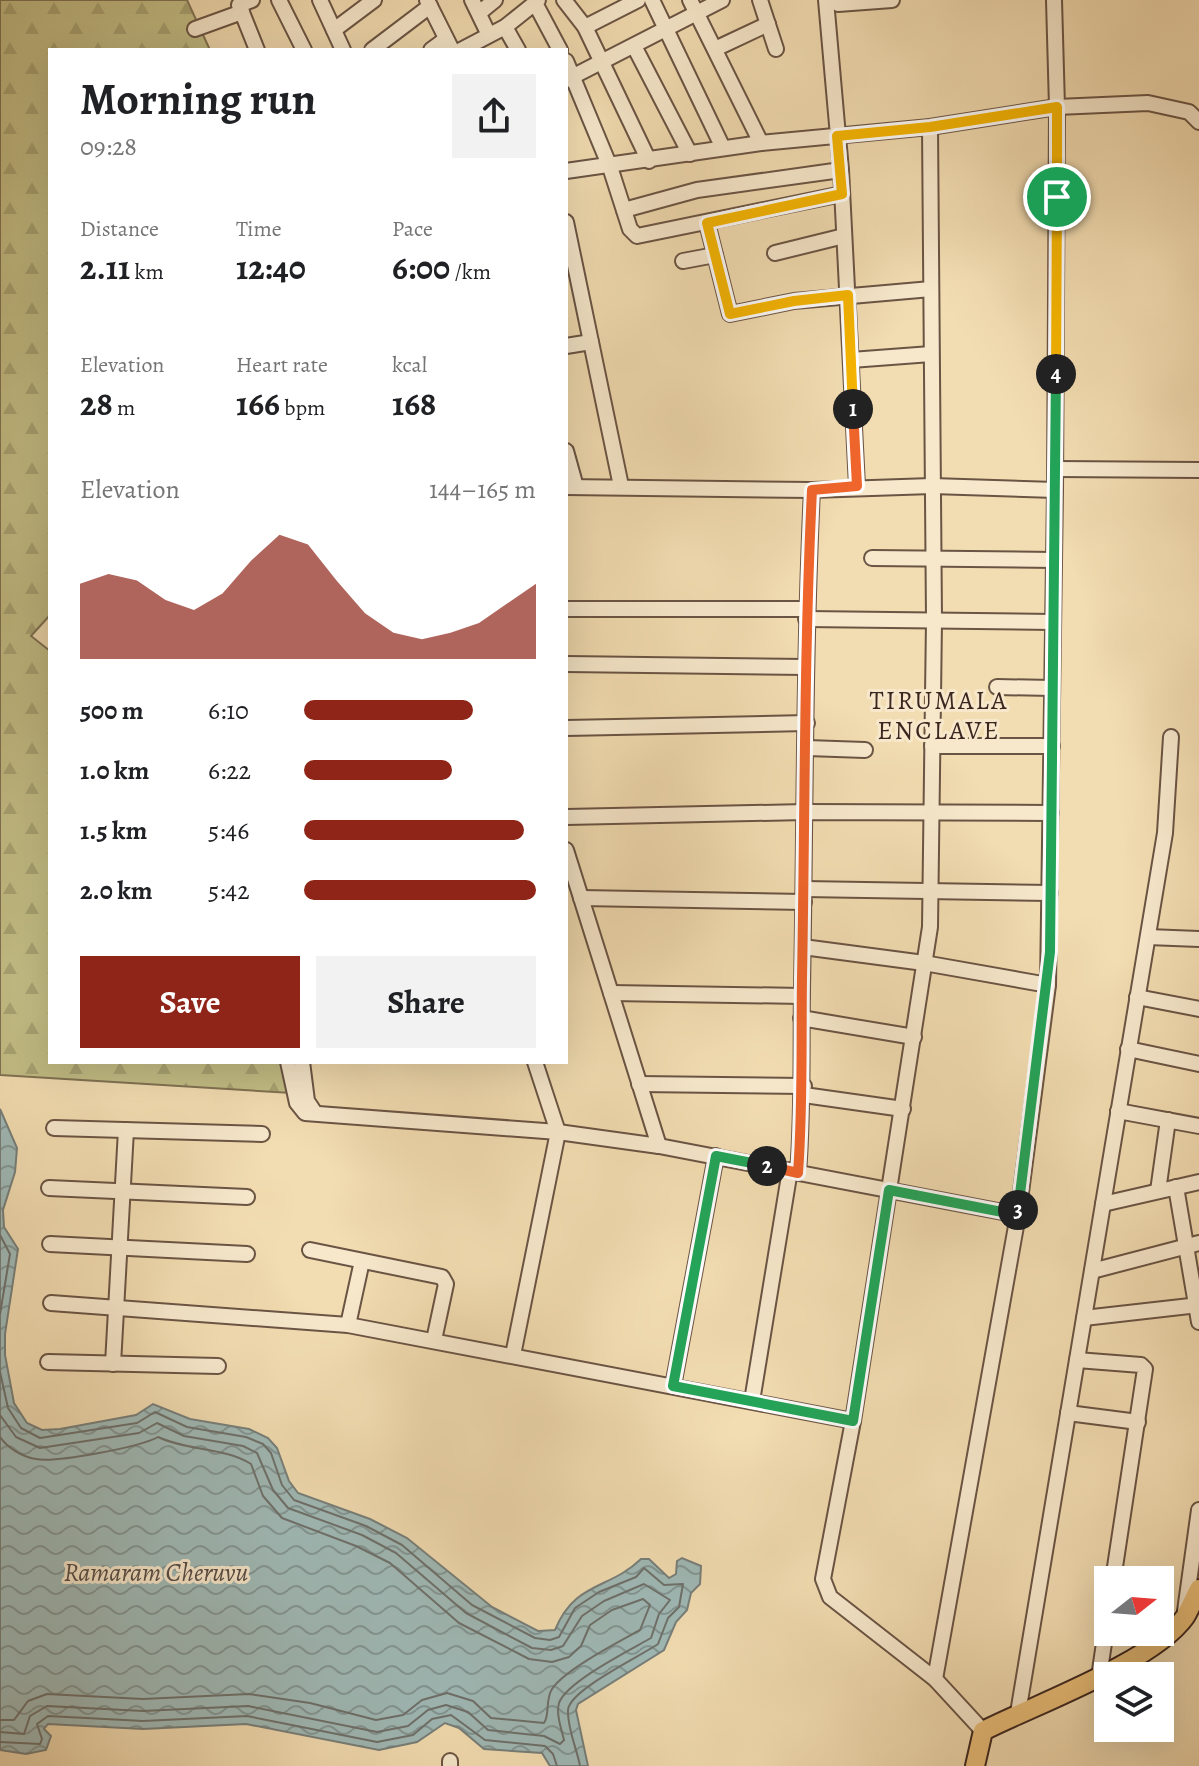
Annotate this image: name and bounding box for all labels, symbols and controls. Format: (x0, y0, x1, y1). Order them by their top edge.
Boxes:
text: Morning run (80, 69, 316, 129)
button: share (452, 74, 536, 158)
text: 09:28 (80, 129, 137, 164)
pin (1023, 163, 1091, 231)
icon: arrive (1035, 175, 1079, 219)
text: Distance (80, 214, 159, 244)
text: Time (236, 214, 282, 244)
text: Pace (392, 214, 433, 244)
text: 2.11 (80, 244, 130, 291)
text: 12:40 (236, 244, 306, 291)
text: 6:00 (392, 244, 450, 291)
text: km (130, 257, 164, 287)
text: /km (450, 257, 491, 287)
text: Elevation (80, 350, 164, 380)
text: Heart rate (236, 350, 328, 380)
text: kcal (392, 350, 427, 380)
pin: 4 (1036, 354, 1076, 394)
text: 4 (1051, 359, 1061, 389)
text: 28 (80, 380, 113, 427)
text: 166 (236, 380, 280, 427)
text: 168 (392, 380, 436, 427)
pin: 1 (833, 389, 873, 429)
text: m (113, 393, 135, 423)
text: bpm (280, 393, 325, 423)
text: 1 (849, 394, 857, 424)
text: Elevation (80, 472, 180, 507)
text: 144–165 m (429, 472, 536, 507)
district label: TIRUMALA ENCLAVE (870, 683, 1008, 748)
text: 500 m (80, 693, 144, 728)
text: 6:10 (208, 693, 249, 728)
text: 1.0 km (80, 753, 149, 788)
text: 6:22 (208, 753, 251, 788)
text: 1.5 km (80, 813, 147, 848)
text: 5:46 (208, 813, 249, 848)
text: 2.0 km (80, 873, 153, 908)
text: 5:42 (208, 873, 250, 908)
button: Save (80, 956, 300, 1048)
button: Share (316, 956, 536, 1048)
pin: 2 (747, 1146, 787, 1186)
text: 2 (762, 1151, 772, 1181)
pin: 3 (998, 1190, 1038, 1230)
text: 3 (1013, 1195, 1023, 1225)
water label: Ramaram Cheruvu (64, 1555, 248, 1590)
north arrow (1094, 1566, 1174, 1646)
map controls (1094, 1566, 1174, 1742)
button: layers (1094, 1662, 1174, 1742)

